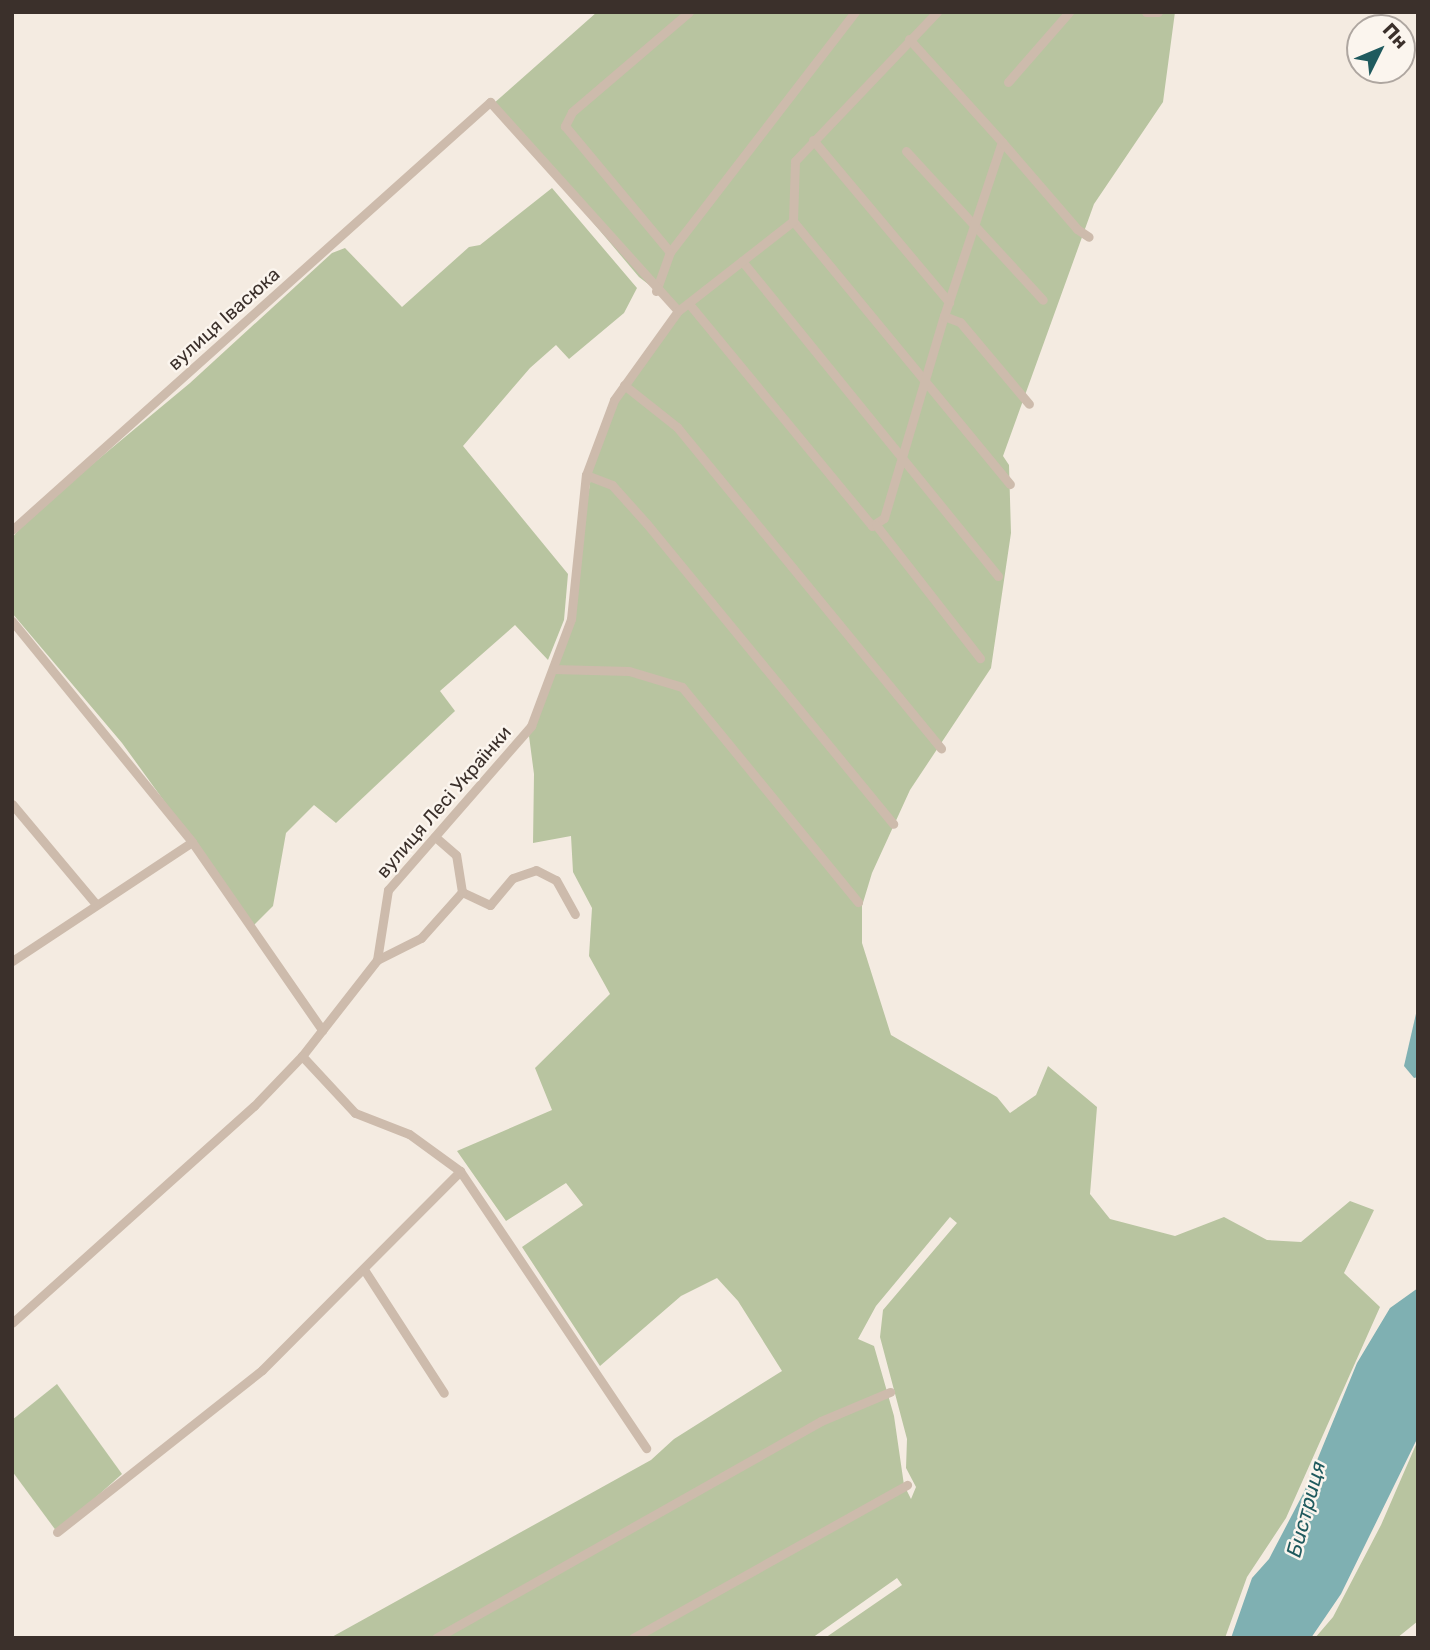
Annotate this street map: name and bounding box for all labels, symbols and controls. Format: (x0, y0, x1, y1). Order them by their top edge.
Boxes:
north arrow (1346, 14, 1416, 84)
text: Пн (1378, 18, 1413, 53)
street label: вулиця Івасюка (163, 263, 285, 375)
street label: вулиця Лесі Українки (372, 721, 516, 883)
water label: Бистриця (1281, 1458, 1331, 1560)

